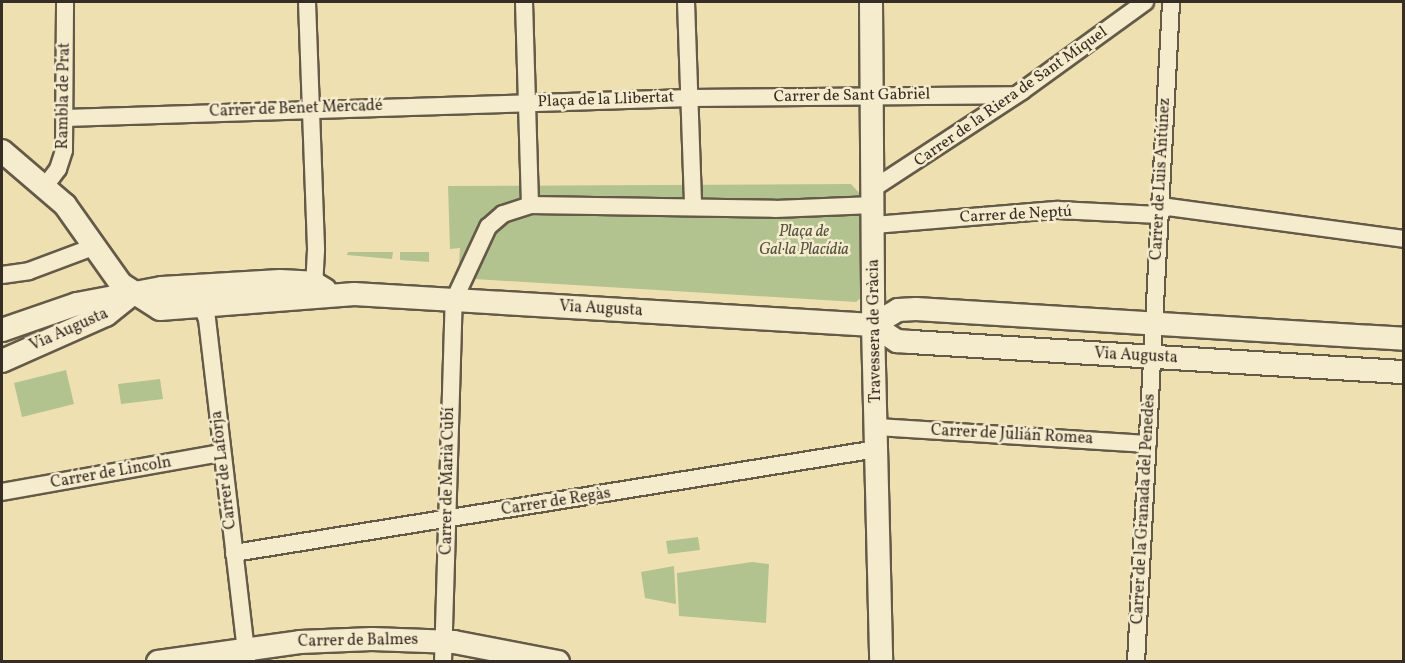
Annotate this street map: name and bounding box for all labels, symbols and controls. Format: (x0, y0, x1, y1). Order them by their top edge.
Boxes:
street label: Carrer de la Riera de Sant Miquel (911, 23, 1111, 171)
street label: Rambla de Prat (53, 42, 75, 150)
street label: Carrer de Sant Gabriel (774, 85, 930, 107)
street label: Plaça de la Llibertat (537, 88, 675, 112)
street label: Carrer de Benet Mercadé (209, 96, 383, 122)
street label: Carrer de Luis Antúnez (1147, 97, 1175, 261)
street label: Carrer de Neptú (959, 202, 1073, 228)
park label: Plaça de Gal·la Placídia (759, 222, 849, 260)
street label: Travessera de Gràcia (864, 259, 886, 403)
street label: Via Augusta (559, 297, 643, 321)
street label: Via Augusta (27, 304, 111, 356)
street label: Via Augusta (1094, 344, 1178, 368)
street label: Carrer de la Granada del Penedès (1128, 393, 1160, 625)
street label: Carrer de Marià Cubí (437, 407, 459, 555)
street label: Carrer de Laforja (207, 410, 241, 530)
street label: Carrer de Julián Romea (930, 421, 1094, 449)
street label: Carrer de Lincoln (49, 453, 173, 493)
street label: Carrer de Regàs (500, 484, 612, 520)
street label: Carrer de Balmes (298, 630, 418, 652)

